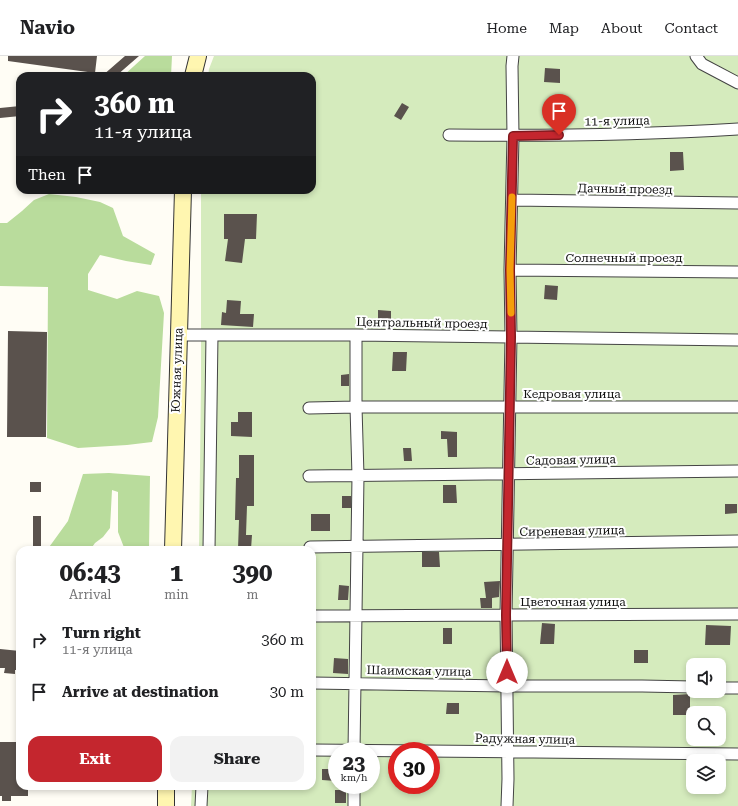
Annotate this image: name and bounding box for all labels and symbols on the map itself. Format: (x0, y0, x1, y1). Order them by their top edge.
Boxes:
pin (542, 94, 576, 135)
street label: 11-я улица (584, 113, 650, 129)
street label: Дачный проезд (577, 181, 673, 197)
street label: Солнечный проезд (565, 251, 683, 265)
street label: Центральный проезд (356, 315, 488, 331)
street label: Южная улица (169, 327, 185, 413)
street label: Кедровая улица (523, 387, 621, 401)
street label: Садовая улица (526, 452, 617, 468)
street label: Сиреневая улица (519, 523, 625, 539)
street label: Цветочная улица (520, 595, 626, 609)
position arrow (486, 651, 528, 693)
street label: Шаимская улица (366, 663, 472, 679)
street label: Радужная улица (475, 731, 576, 747)
speed limit sign: 30 (388, 742, 440, 794)

